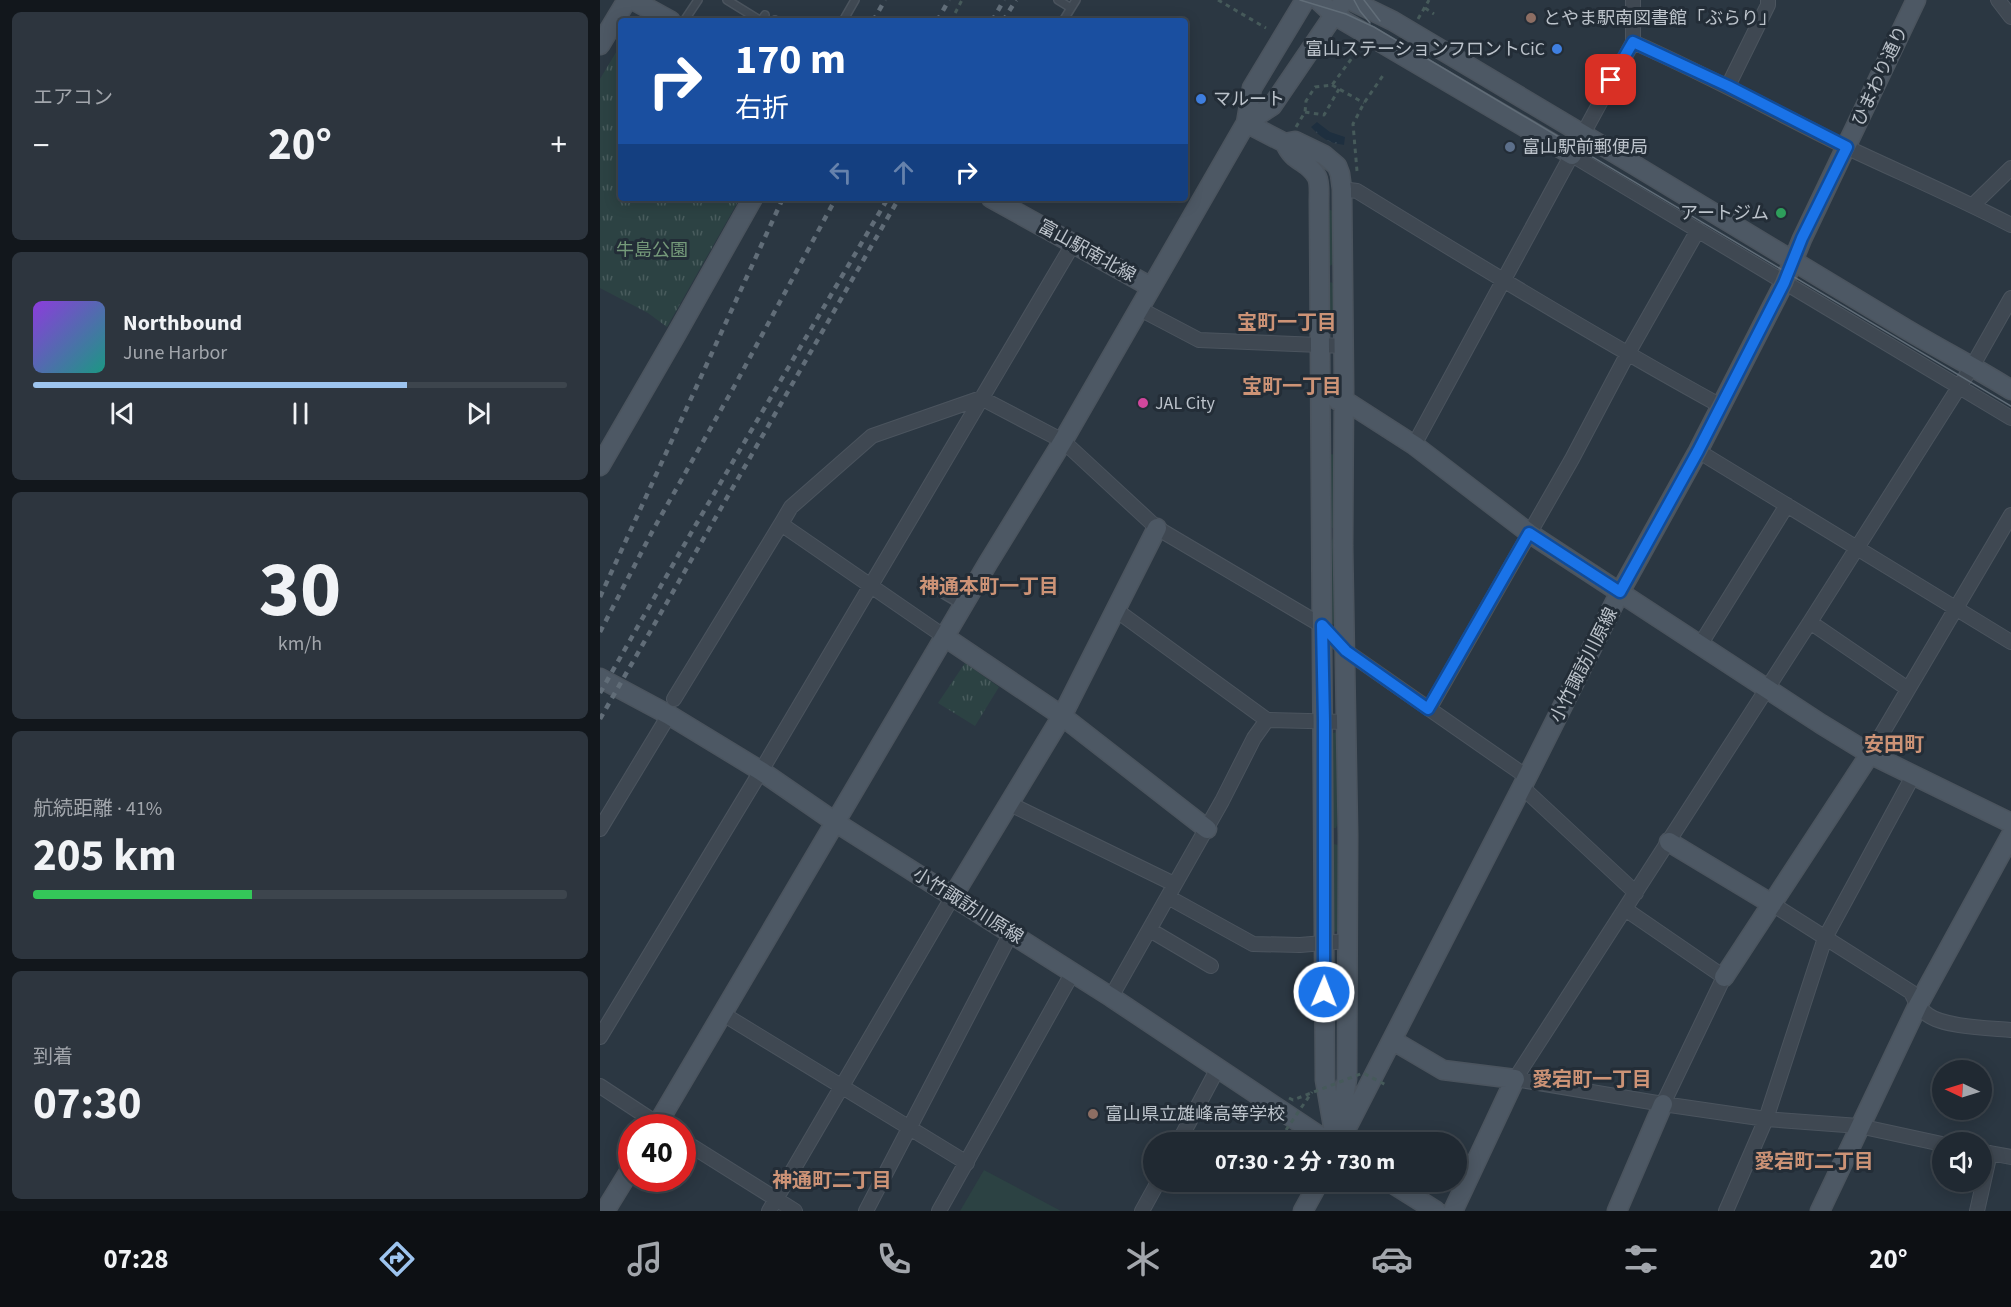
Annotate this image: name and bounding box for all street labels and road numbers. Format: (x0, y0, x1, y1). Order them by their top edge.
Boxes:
street label: ひまわり通り (1846, 22, 1914, 130)
street label: 富山駅南北線 (1034, 214, 1140, 288)
street label: 小竹諏訪川原線 (1544, 603, 1624, 727)
street label: 小竹諏訪川原線 (908, 862, 1028, 950)

